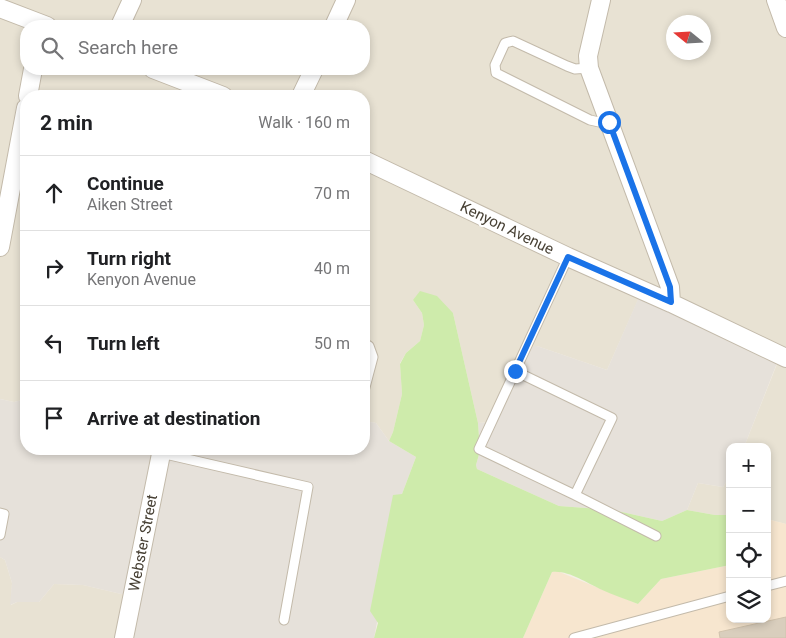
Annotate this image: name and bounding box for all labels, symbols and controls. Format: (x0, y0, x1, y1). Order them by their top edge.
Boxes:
north arrow (666, 15, 711, 60)
search box (20, 20, 370, 75)
icon: search (38, 34, 66, 62)
text: Search here (78, 36, 178, 59)
text: 2 min (40, 111, 93, 135)
route start (598, 111, 621, 134)
text: Walk · 160 m (258, 113, 350, 132)
text: Continue (87, 172, 164, 195)
icon: ahead (40, 179, 68, 207)
text: 70 m (314, 184, 350, 203)
text: Aiken Street (87, 195, 173, 214)
street label: Kenyon Avenue (457, 198, 557, 258)
text: Turn right (87, 247, 171, 270)
icon: right (40, 254, 68, 282)
text: 40 m (314, 259, 350, 278)
text: Kenyon Avenue (87, 270, 196, 289)
icon: left (40, 329, 68, 357)
text: Turn left (87, 332, 160, 355)
text: 50 m (314, 334, 350, 353)
route end (504, 360, 527, 383)
icon: arrive (40, 404, 68, 432)
text: Arrive at destination (87, 407, 260, 430)
map controls (726, 443, 771, 623)
button: + (726, 443, 771, 488)
button: − (726, 488, 771, 533)
street label: Webster Street (125, 493, 161, 593)
button: locate (726, 533, 771, 578)
button: layers (726, 578, 771, 623)

